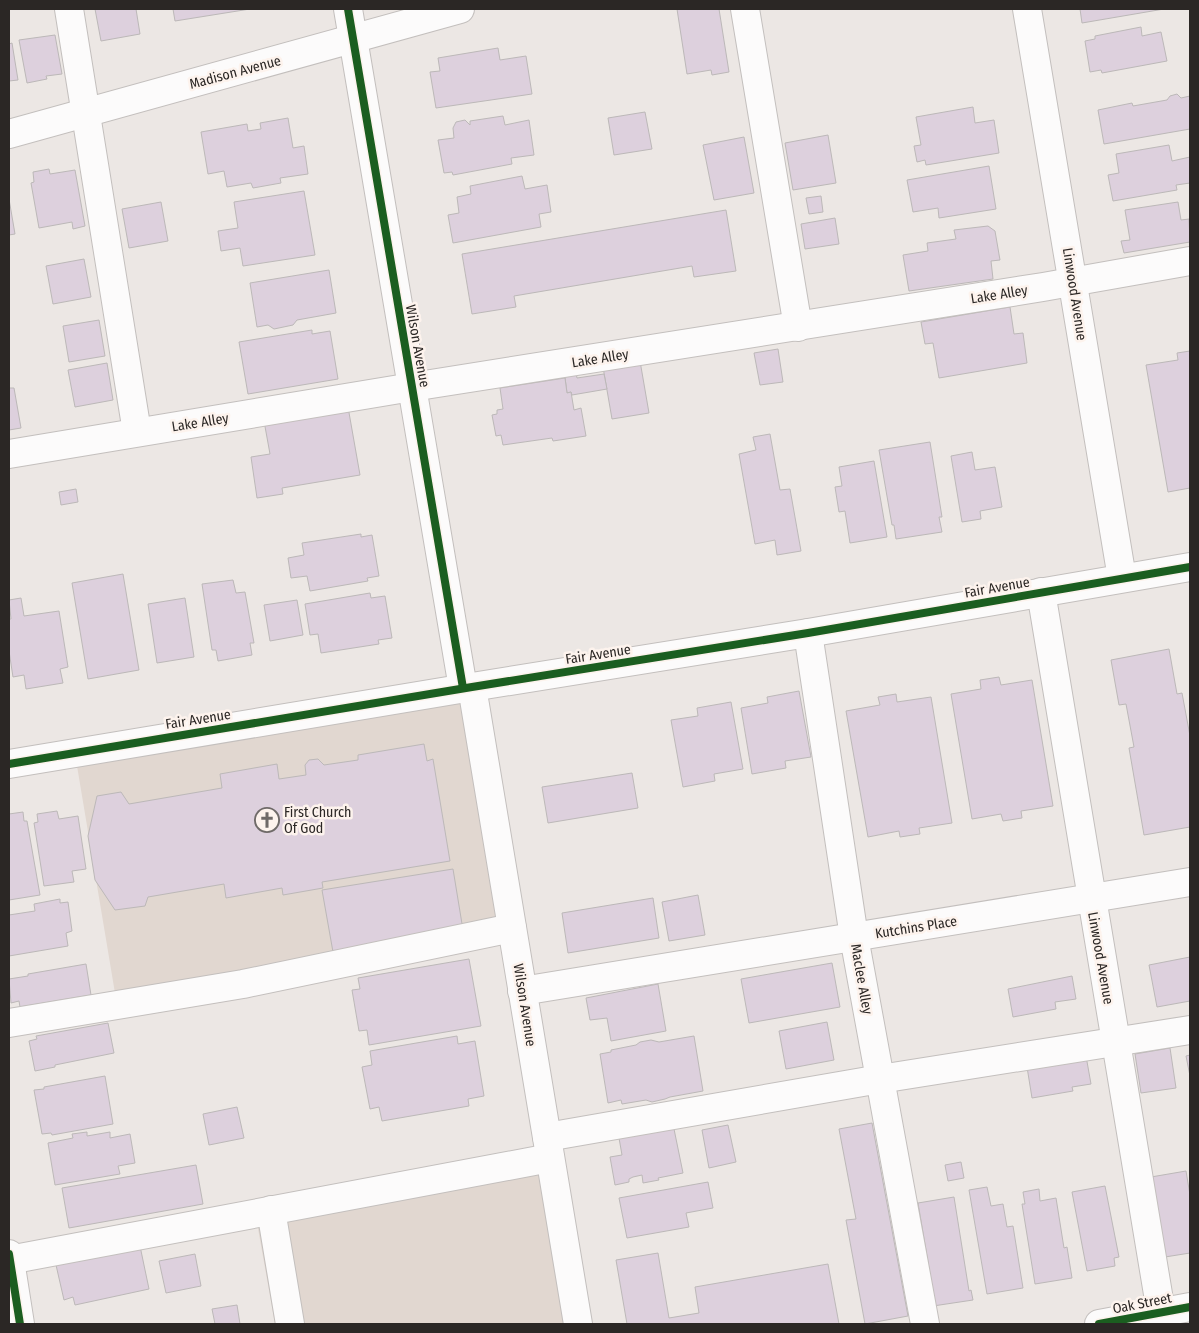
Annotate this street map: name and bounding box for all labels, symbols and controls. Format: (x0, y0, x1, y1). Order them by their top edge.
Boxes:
street label: Madison Avenue (188, 52, 283, 93)
street label: Linwood Avenue (1059, 246, 1090, 342)
street label: Lake Alley (969, 281, 1029, 307)
street label: Wilson Avenue (402, 303, 433, 389)
street label: Lake Alley (570, 345, 630, 371)
street label: Lake Alley (170, 409, 230, 435)
street label: Fair Avenue (963, 573, 1031, 602)
street label: Fair Avenue (564, 641, 632, 668)
street label: Fair Avenue (164, 706, 232, 733)
place label: First Church Of God (284, 804, 351, 837)
church icon: First Church Of God (254, 807, 280, 833)
street label: Linwood Avenue (1084, 910, 1117, 1006)
street label: Kutchins Place (874, 913, 958, 942)
street label: Maclee Alley (847, 942, 876, 1016)
street label: Wilson Avenue (510, 962, 539, 1048)
street label: Oak Street (1111, 1289, 1173, 1318)

